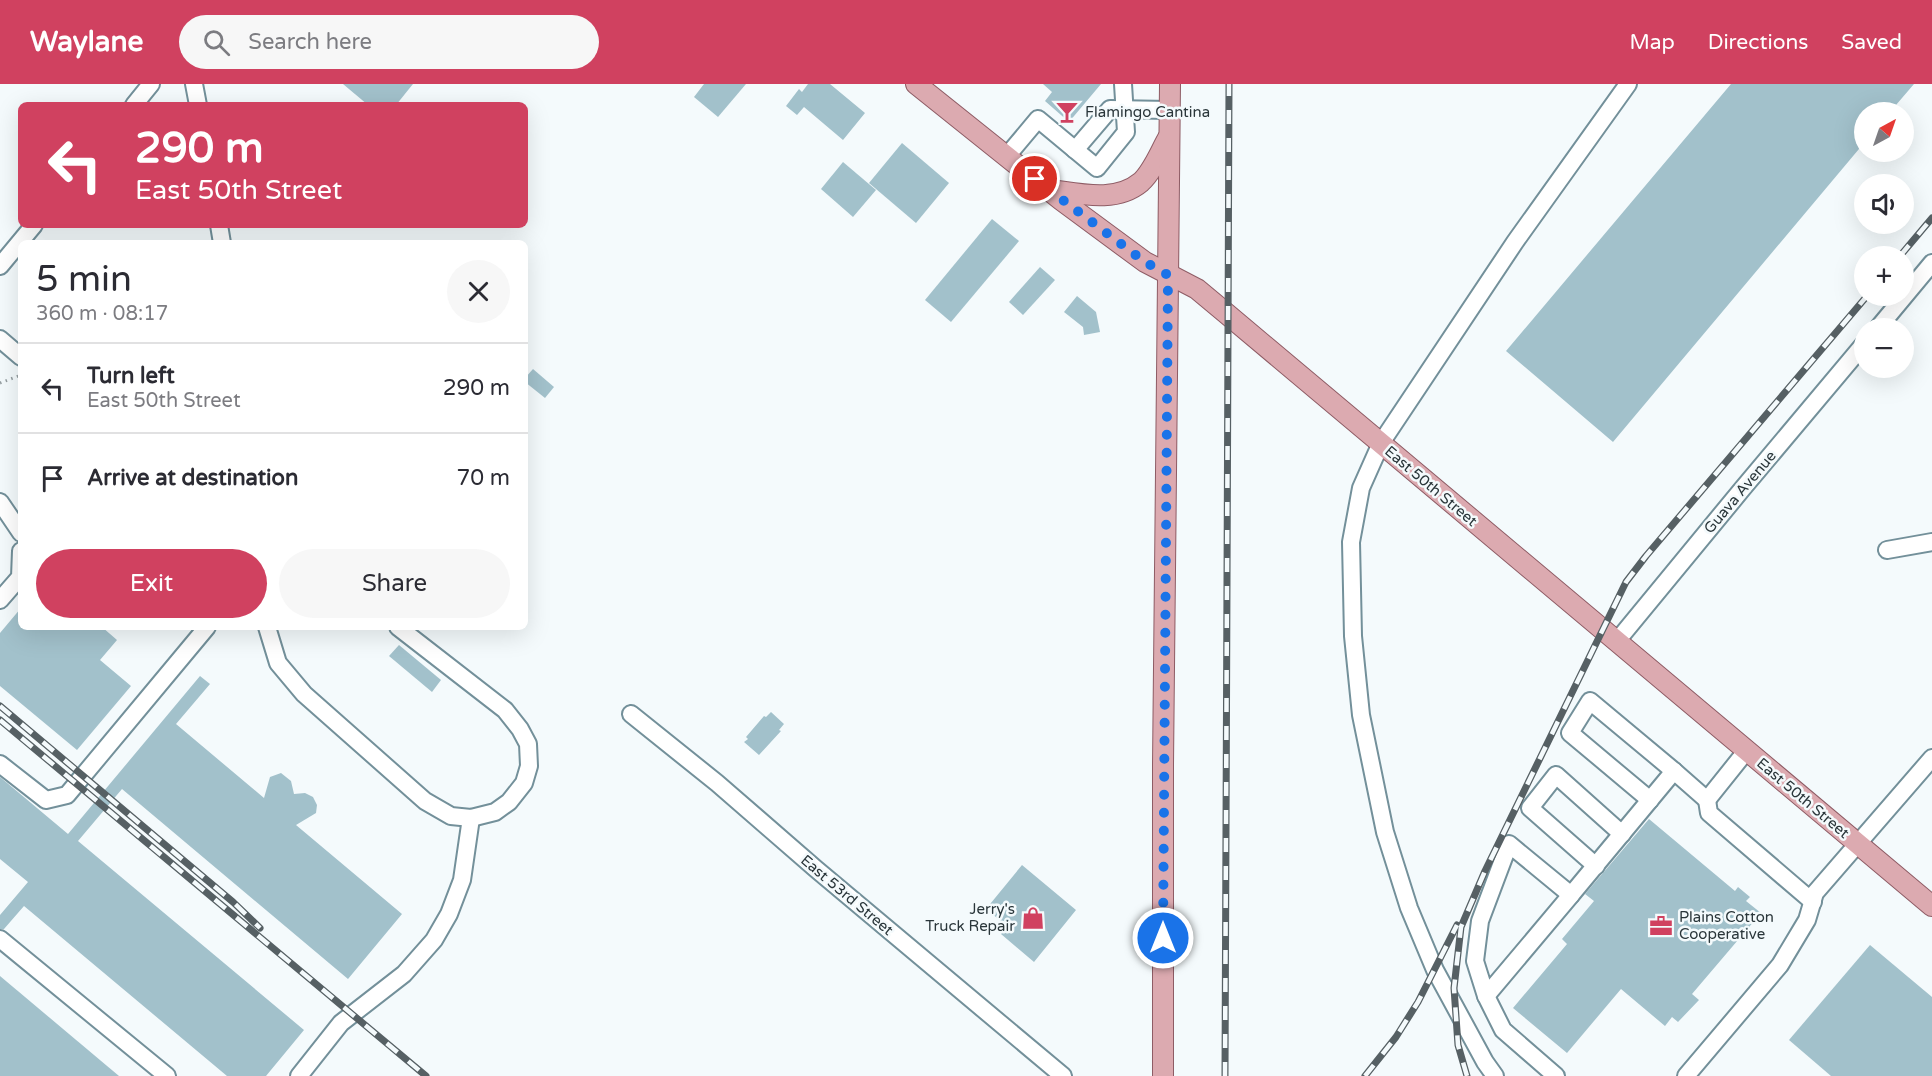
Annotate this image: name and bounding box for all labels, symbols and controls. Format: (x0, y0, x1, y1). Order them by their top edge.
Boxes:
search box (179, 15, 599, 69)
text: Waylane (30, 25, 143, 59)
icon: search (200, 26, 233, 59)
text: Search here (248, 29, 372, 55)
text: Map (1629, 30, 1675, 55)
text: Directions (1708, 30, 1808, 55)
text: Saved (1841, 30, 1902, 55)
bar icon: Flamingo Cantina (1054, 99, 1080, 125)
north arrow (1854, 102, 1914, 162)
map controls (1854, 102, 1914, 378)
place label: Flamingo Cantina (1085, 103, 1210, 121)
text: 290 m (135, 123, 264, 174)
icon: left (36, 126, 114, 204)
pin (1009, 153, 1060, 204)
icon: arrive (1018, 162, 1051, 195)
text: East 50th Street (135, 174, 342, 207)
button: sound (1854, 174, 1914, 234)
button: + (1854, 246, 1914, 306)
text: 5 min (36, 258, 132, 301)
button: close (447, 260, 510, 323)
text: 360 m · 08:17 (36, 302, 168, 326)
button: − (1854, 318, 1914, 378)
text: Turn left (87, 363, 175, 389)
icon: left (36, 372, 69, 405)
text: 290 m (443, 375, 510, 401)
text: East 50th Street (87, 389, 241, 413)
street label: East 50th Street (1381, 442, 1481, 530)
street label: Guava Avenue (1700, 447, 1780, 537)
icon: arrive (36, 462, 69, 495)
text: Arrive at destination (87, 465, 298, 491)
text: 70 m (456, 465, 510, 491)
button: Exit (36, 549, 267, 618)
button: Share (279, 549, 510, 618)
street label: East 50th Street (1753, 754, 1853, 842)
street label: East 53rd Street (797, 851, 897, 939)
place label: Jerry's Truck Repair (925, 900, 1015, 935)
shop icon: Jerry's Truck Repair (1020, 905, 1046, 931)
position arrow (1131, 906, 1195, 970)
place label: Plains Cotton Cooperative (1679, 908, 1774, 943)
office icon: Plains Cotton Cooperative (1648, 913, 1674, 939)

